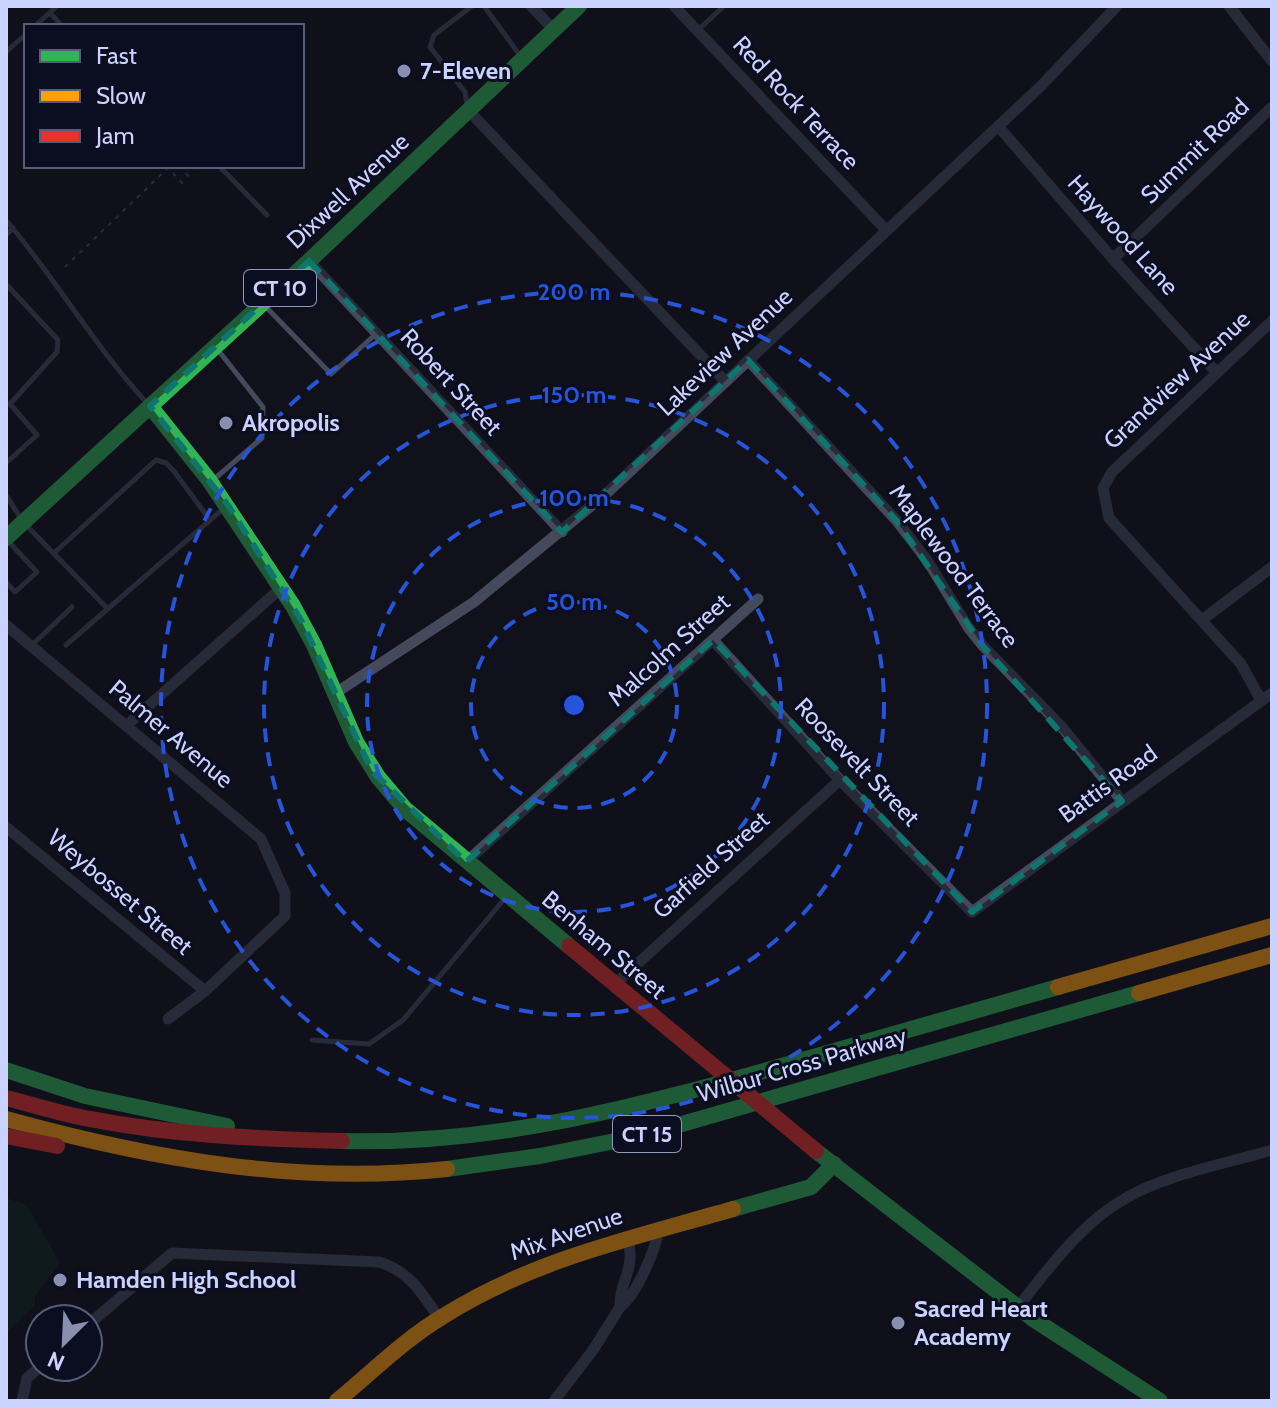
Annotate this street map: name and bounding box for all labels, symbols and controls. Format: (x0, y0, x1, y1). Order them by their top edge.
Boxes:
legend (24, 24, 304, 168)
street label: Red Rock Terrace (727, 30, 866, 175)
text: Fast (96, 41, 137, 70)
place label: 7-Eleven (420, 56, 511, 85)
marker: 7-Eleven (395, 62, 413, 80)
text: Slow (96, 81, 146, 110)
street label: Summit Road (1135, 92, 1255, 209)
text: Jam (95, 121, 134, 150)
street label: Dixwell Avenue (281, 127, 415, 254)
street label: Haywood Lane (1062, 169, 1185, 301)
road number: CT 10 (244, 270, 316, 306)
text: 200 m (538, 277, 610, 306)
street label: Lakeview Avenue (651, 282, 798, 422)
street label: Grandview Avenue (1097, 304, 1256, 455)
street label: Robert Street (395, 322, 508, 441)
text: 150 m (542, 380, 606, 409)
place label: Akropolis (242, 408, 340, 437)
marker: Akropolis (217, 414, 235, 432)
street label: Maplewood Terrace (883, 478, 1025, 653)
text: 100 m (539, 483, 609, 512)
text: 50 m (546, 587, 602, 616)
street label: Malcolm Street (602, 587, 736, 712)
street label: Palmer Avenue (103, 673, 239, 794)
centre of rings (560, 691, 588, 719)
street label: Roosevelt Street (789, 691, 926, 832)
street label: Battis Road (1053, 738, 1162, 829)
street label: Garfield Street (647, 805, 775, 924)
street label: Weybosset Street (42, 823, 199, 961)
street label: Benham Street (537, 884, 672, 1005)
street label: Wilbur Cross Parkway (694, 1021, 910, 1108)
road number: CT 15 (613, 1116, 681, 1152)
street label: Mix Avenue (506, 1201, 626, 1266)
place label: Hamden High School (76, 1265, 296, 1294)
marker: Hamden High School (51, 1271, 69, 1289)
place label: Sacred Heart Academy (914, 1294, 1048, 1351)
north arrow (24, 1303, 104, 1383)
marker: Sacred Heart Academy (889, 1314, 907, 1332)
text: N (43, 1345, 69, 1376)

